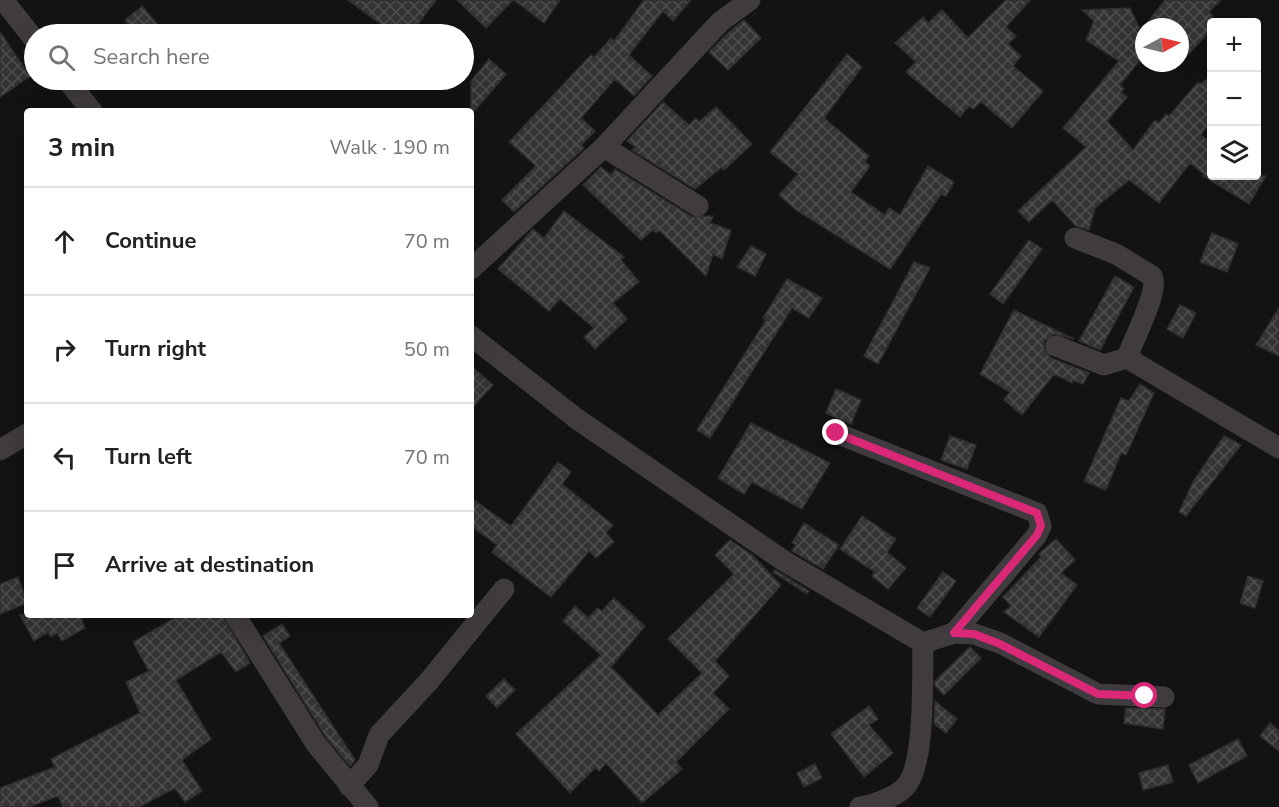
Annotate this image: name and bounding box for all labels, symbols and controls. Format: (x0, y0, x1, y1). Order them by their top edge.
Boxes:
north arrow (1135, 18, 1189, 72)
map controls (1207, 18, 1261, 180)
button: + (1207, 18, 1261, 72)
search box (24, 24, 474, 90)
icon: search (45, 41, 78, 74)
text: Search here (93, 42, 210, 72)
button: − (1207, 72, 1261, 126)
button: layers (1207, 126, 1261, 180)
text: 3 min (48, 130, 115, 165)
text: Walk · 190 m (330, 134, 450, 161)
icon: ahead (48, 225, 81, 258)
text: Continue (105, 226, 196, 256)
text: 70 m (404, 228, 450, 255)
icon: right (48, 333, 81, 366)
text: Turn right (105, 334, 206, 364)
text: 50 m (404, 336, 450, 363)
route end (822, 419, 848, 445)
icon: left (48, 441, 81, 474)
text: Turn left (105, 442, 192, 472)
text: 70 m (404, 444, 450, 471)
icon: arrive (48, 549, 81, 582)
text: Arrive at destination (105, 550, 314, 580)
route start (1131, 682, 1157, 708)

